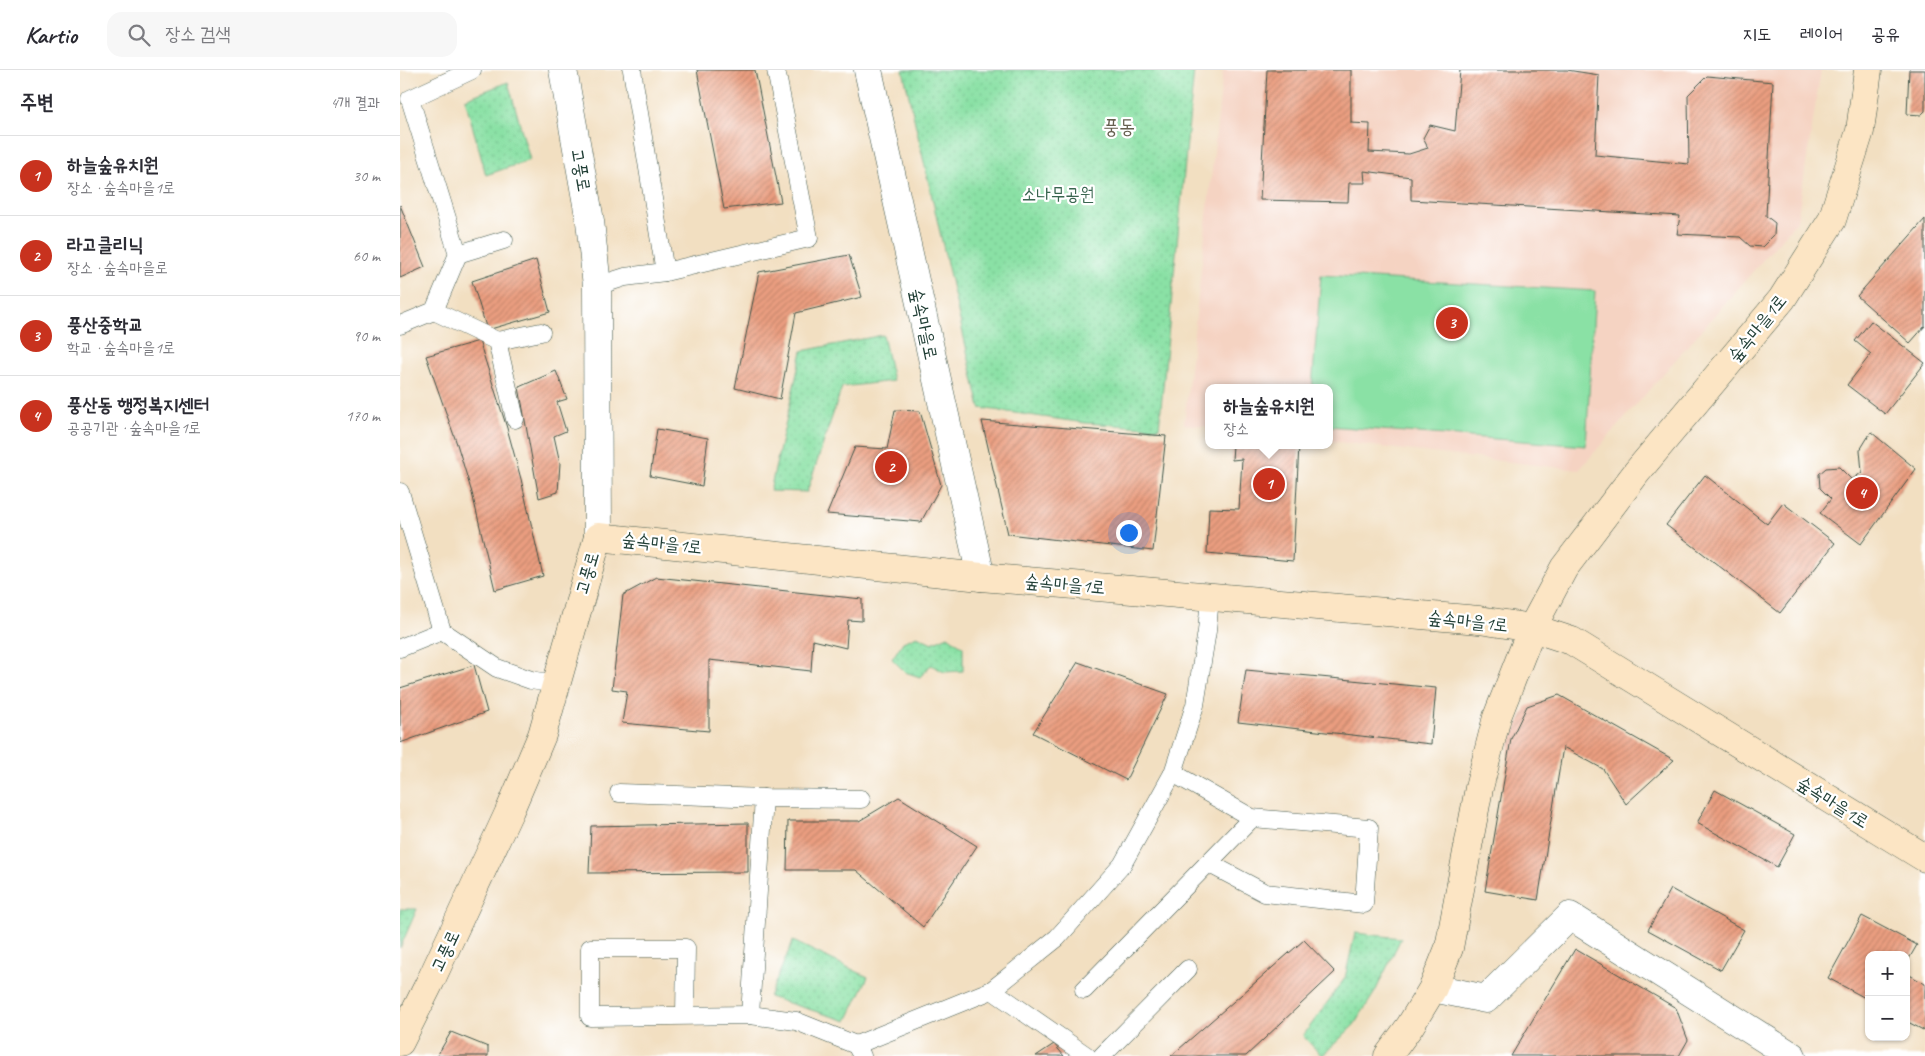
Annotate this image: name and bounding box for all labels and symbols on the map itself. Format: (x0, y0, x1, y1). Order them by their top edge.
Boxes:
district label: 풍동 (1103, 114, 1135, 139)
street label: 고풍로 (566, 147, 596, 193)
park label: 소나무공원 (1022, 183, 1094, 205)
street label: 숲속마을로 (906, 286, 942, 362)
street label: 숲속마을1로 (1723, 290, 1791, 366)
pin: 3 (1436, 304, 1468, 342)
pin: 2 (875, 448, 907, 486)
pin: 1 (1253, 465, 1285, 503)
pin: 4 (1846, 474, 1878, 512)
your location (1116, 520, 1142, 546)
street label: 숲속마을1로 (621, 528, 703, 558)
street label: 고풍로 (570, 549, 604, 597)
street label: 숲속마을1로 (1024, 570, 1106, 598)
street label: 숲속마을1로 (1427, 606, 1509, 636)
street label: 숲속마을1로 (1793, 771, 1873, 833)
street label: 고풍로 (426, 927, 464, 975)

